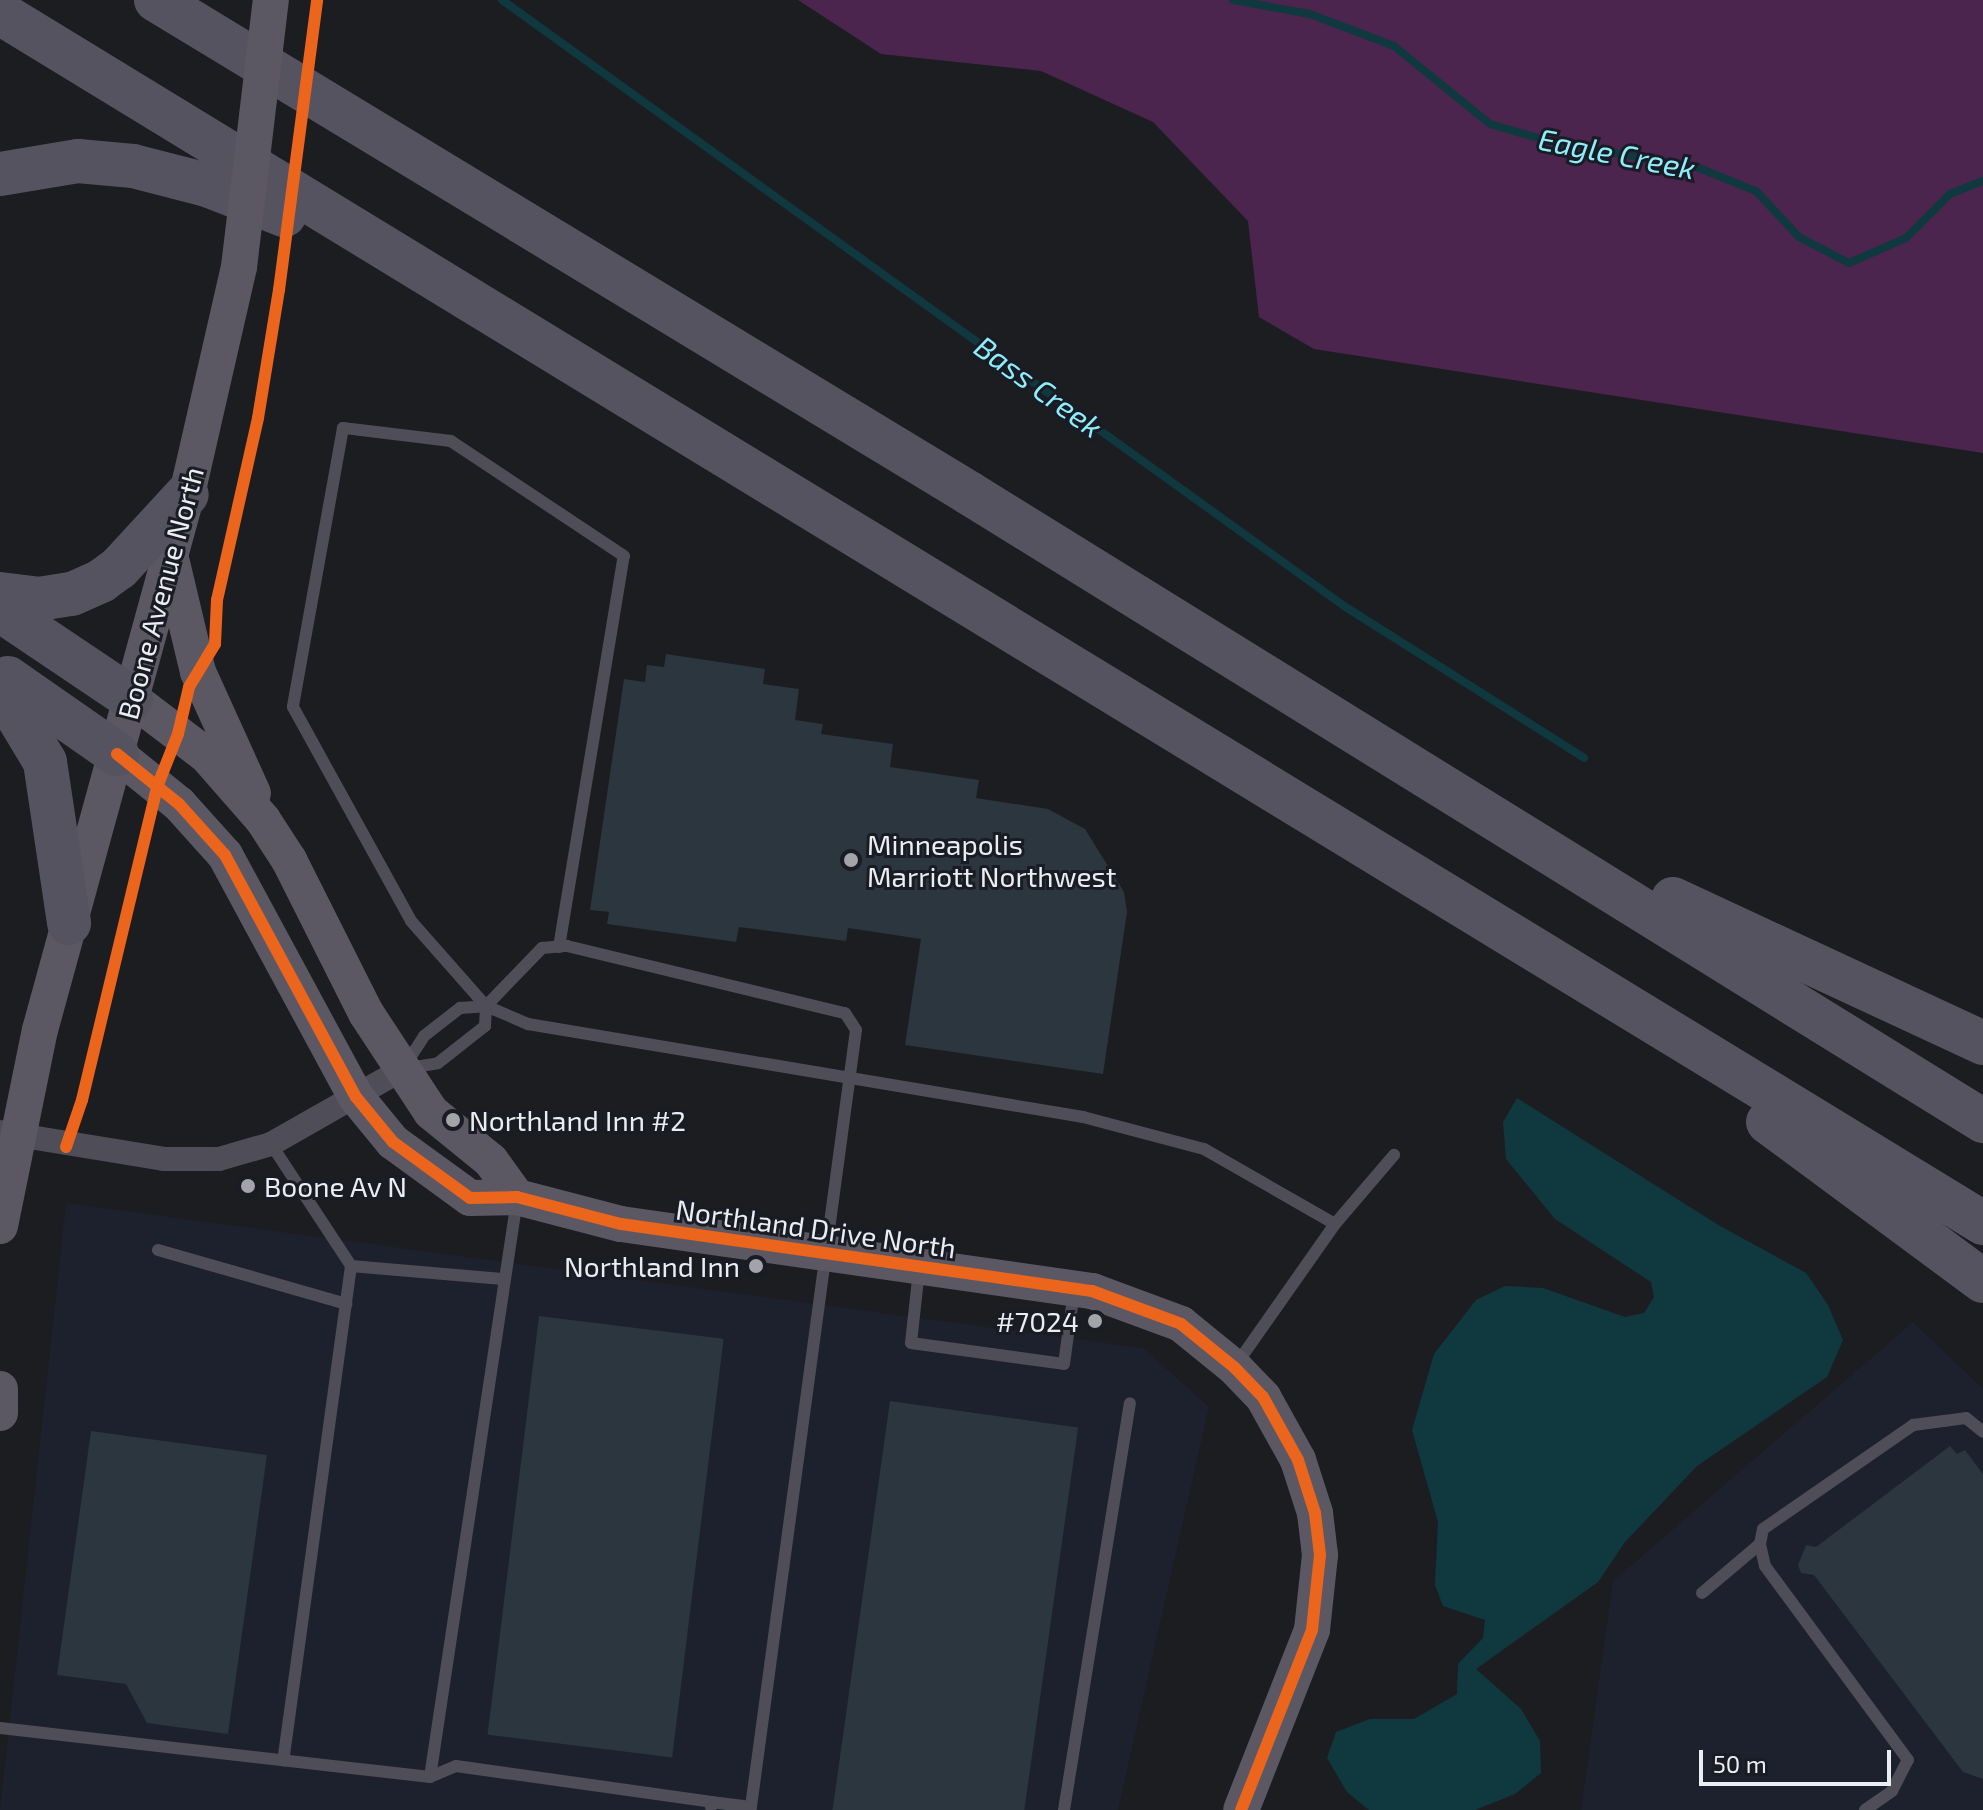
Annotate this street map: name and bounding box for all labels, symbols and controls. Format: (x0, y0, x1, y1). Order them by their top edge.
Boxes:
water label: Eagle Creek (1535, 120, 1699, 186)
water label: Bass Creek (968, 328, 1110, 444)
street label: Boone Avenue North (110, 463, 210, 723)
place label: Minneapolis Marriott Northwest (867, 827, 1117, 893)
marker: Minneapolis Marriott Northwest (842, 851, 860, 869)
place label: Northland Inn #2 (469, 1103, 686, 1137)
marker: Northland Inn #2 (444, 1111, 462, 1129)
place label: Boone Av N (264, 1169, 408, 1203)
marker: Boone Av N (239, 1177, 257, 1195)
street label: Northland Drive North (674, 1192, 958, 1264)
place label: Northland Inn (564, 1249, 740, 1283)
marker: Northland Inn (747, 1257, 765, 1275)
place label: #7024 (996, 1304, 1079, 1338)
marker: #7024 (1086, 1312, 1104, 1330)
scale bar (1703, 1734, 1895, 1784)
text: 50 m (1713, 1749, 1767, 1778)

